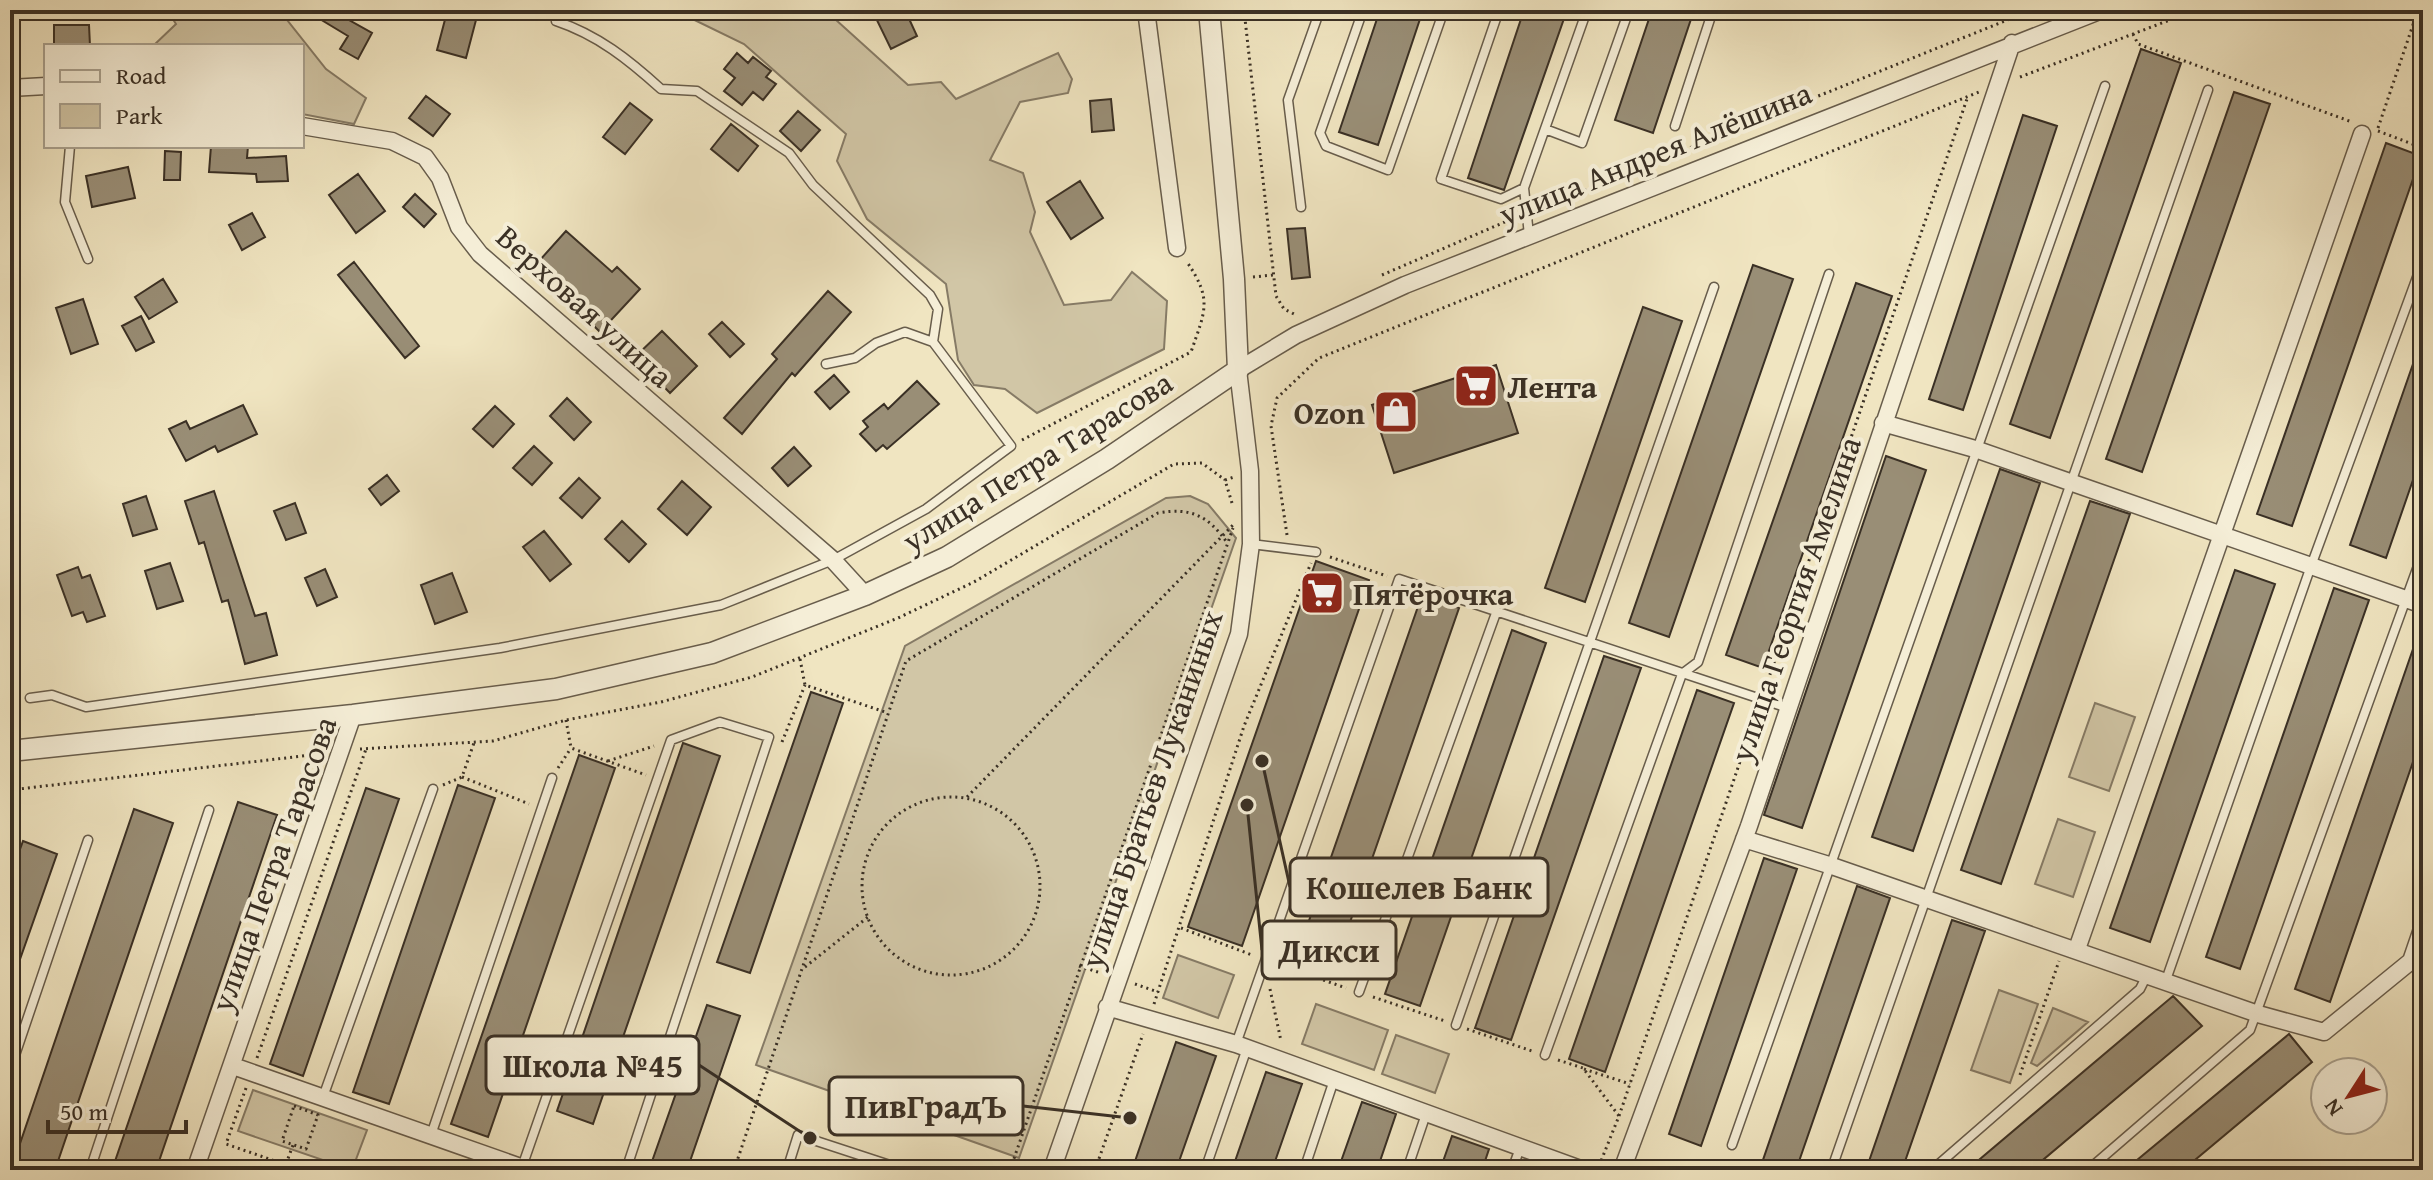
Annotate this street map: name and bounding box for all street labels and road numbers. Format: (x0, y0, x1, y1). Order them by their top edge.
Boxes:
street label: улица Андрея Алёшина (1491, 68, 1819, 238)
street label: Верховая улица (486, 214, 684, 399)
street label: улица Петра Тарасова (892, 358, 1182, 564)
street label: улица Георгия Амелина (1717, 429, 1873, 769)
street label: улица Братьев Луканиных (1067, 603, 1235, 975)
street label: улица Петра Тарасова (197, 709, 349, 1019)

